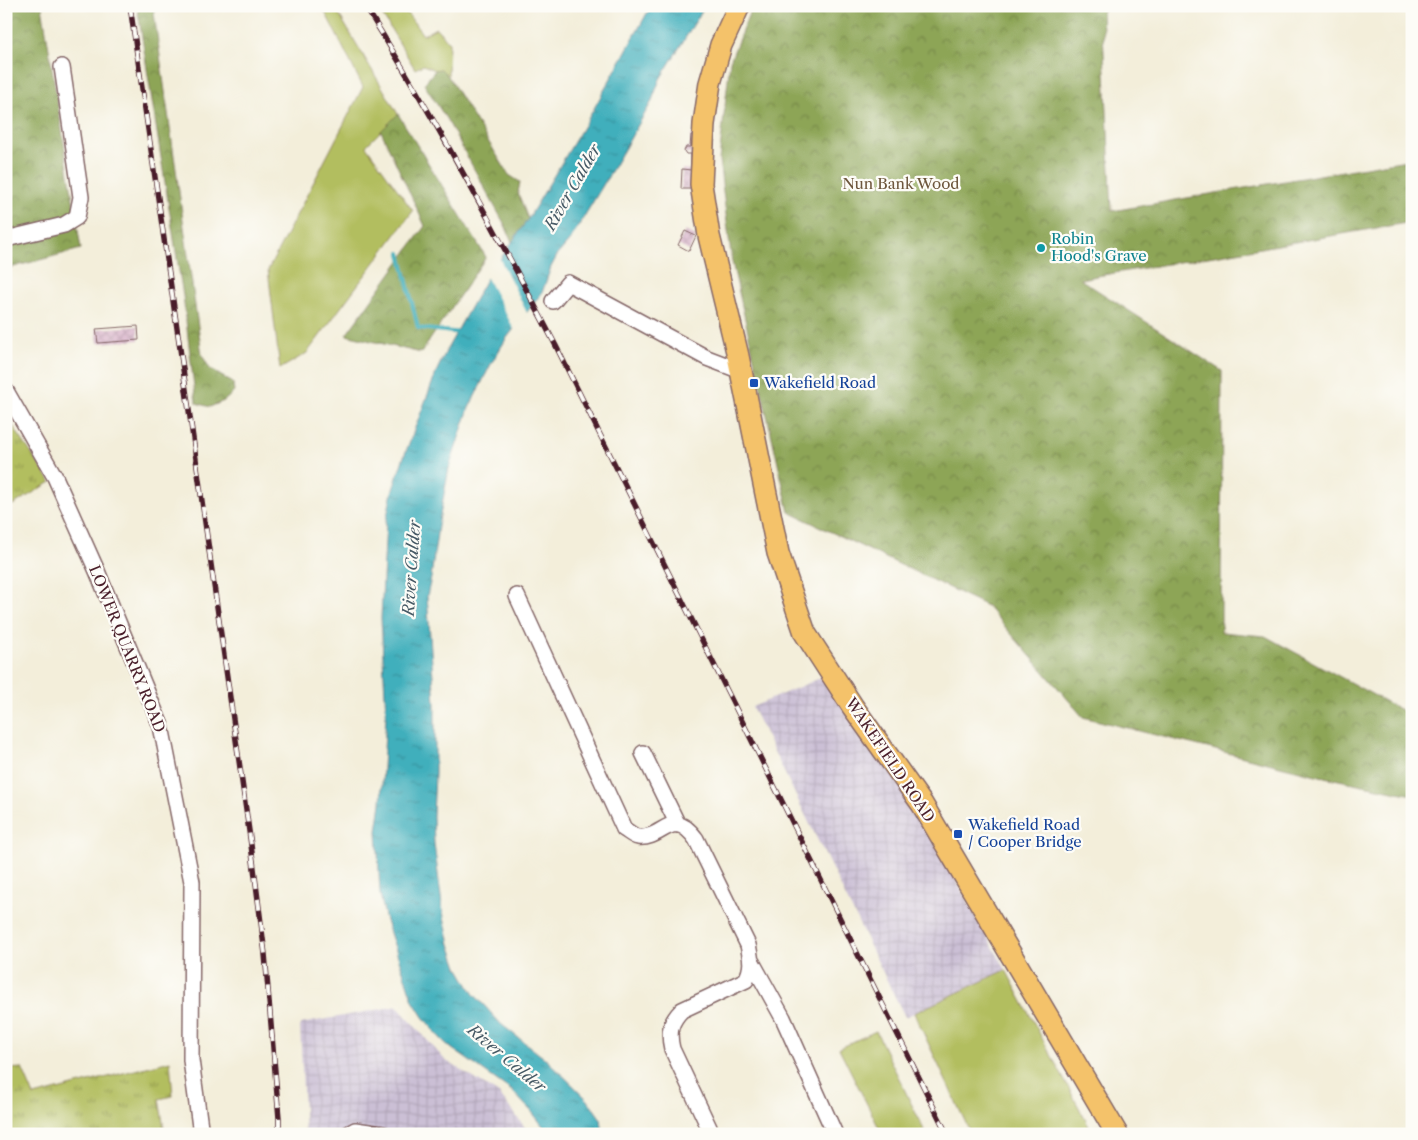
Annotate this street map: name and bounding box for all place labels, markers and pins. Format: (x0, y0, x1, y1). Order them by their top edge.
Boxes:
place label: Robin Hood's Grave (1051, 229, 1147, 265)
marker: Robin Hood's Grave (1035, 242, 1047, 254)
place label: Wakefield Road (763, 373, 876, 392)
marker: Wakefield Road (748, 377, 760, 389)
place label: Wakefield Road / Cooper Bridge (967, 815, 1082, 851)
marker: Wakefield Road / Cooper Bridge (952, 828, 964, 840)

